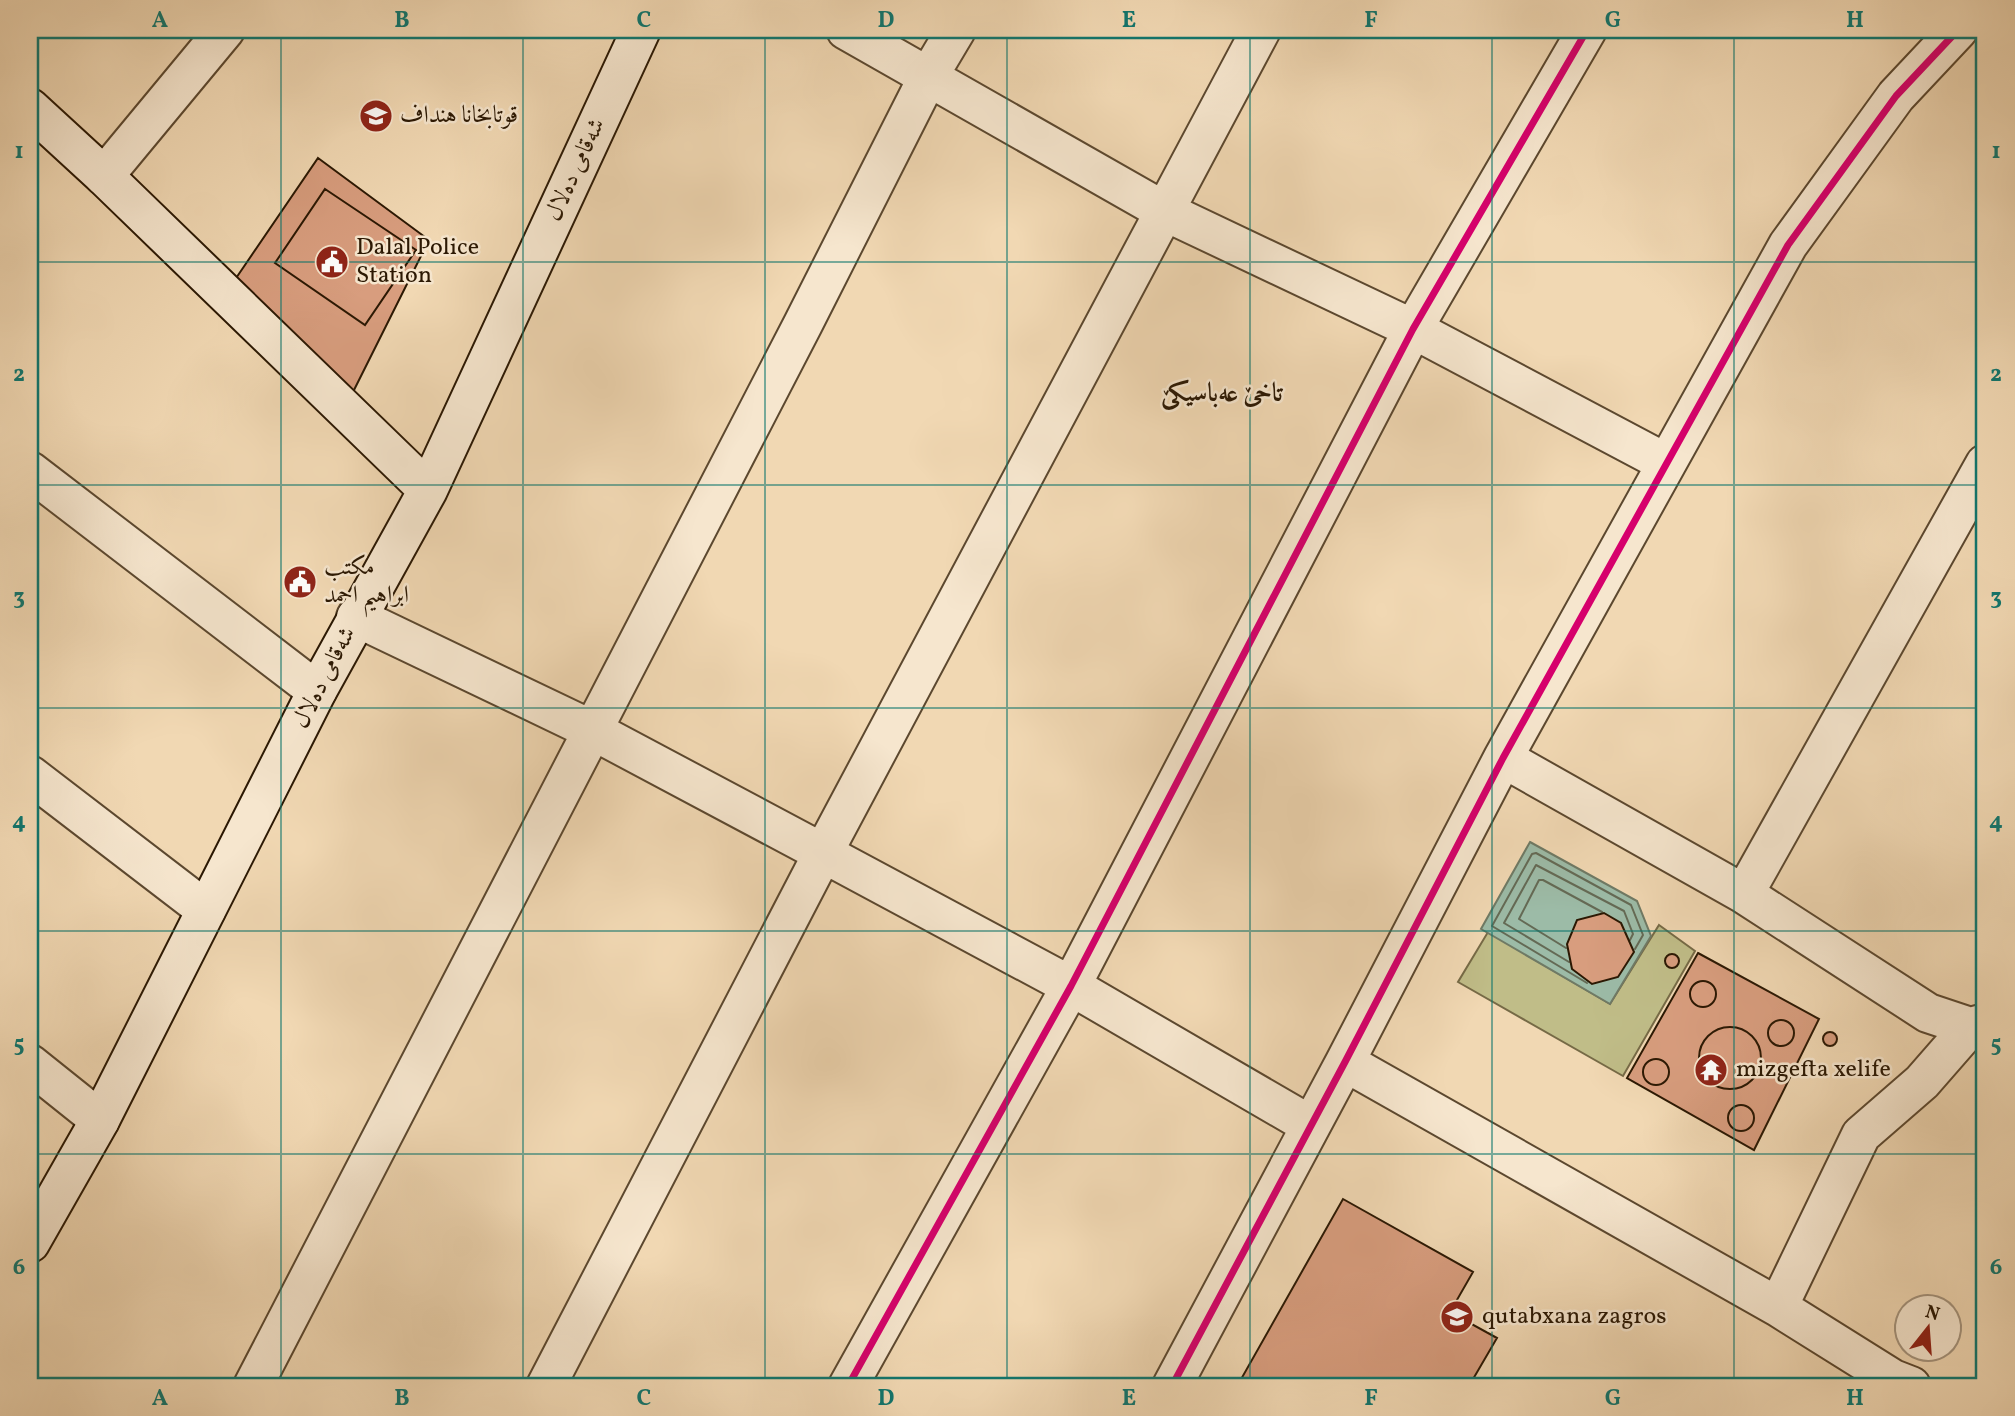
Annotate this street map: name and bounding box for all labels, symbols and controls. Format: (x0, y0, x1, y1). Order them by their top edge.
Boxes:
text: A (152, 5, 168, 37)
text: B (394, 5, 410, 37)
text: C (637, 5, 651, 37)
text: D (878, 5, 895, 37)
text: E (1122, 5, 1136, 37)
text: F (1364, 5, 1378, 37)
text: G (1605, 5, 1621, 37)
text: H (1846, 5, 1864, 37)
school or university icon: قوتابخانا هنداف (357, 97, 395, 135)
place label: قوتابخانا هنداف (400, 99, 518, 133)
street label: شەقامی دەلال (537, 113, 615, 227)
text: 1 (14, 136, 24, 168)
text: 1 (1991, 136, 2001, 168)
place label: Dalal Police Station (356, 231, 479, 293)
public building icon: Dalal Police Station (313, 243, 351, 281)
text: 2 (13, 359, 25, 391)
text: 2 (1990, 359, 2002, 391)
district label: تاخێ عه‌باسيكێ (1161, 376, 1284, 412)
place label: مكتب ابراهيم احمد (324, 551, 409, 618)
public building icon: مكتب ابراهيم احمد (281, 563, 319, 601)
text: 3 (13, 582, 25, 614)
text: 3 (1990, 582, 2002, 614)
street label: شەقامی دەلال (285, 621, 365, 735)
text: 4 (12, 806, 26, 838)
text: 4 (1989, 806, 2003, 838)
text: 5 (13, 1029, 25, 1061)
text: 5 (1990, 1029, 2002, 1061)
temple icon: mizgefta xelife (1692, 1051, 1730, 1089)
place label: mizgefta xelife (1736, 1053, 1891, 1087)
text: 6 (13, 1252, 25, 1284)
text: 6 (1990, 1252, 2002, 1284)
north arrow (1892, 1294, 1962, 1364)
school or university icon: qutabxana zagros (1438, 1298, 1476, 1336)
text: N (1922, 1299, 1943, 1328)
place label: qutabxana zagros (1482, 1300, 1667, 1334)
text: A (152, 1383, 168, 1415)
text: B (394, 1383, 410, 1415)
text: C (637, 1383, 651, 1415)
text: D (878, 1383, 895, 1415)
text: E (1122, 1383, 1136, 1415)
text: F (1364, 1383, 1378, 1415)
text: G (1605, 1383, 1621, 1415)
text: H (1846, 1383, 1864, 1415)

